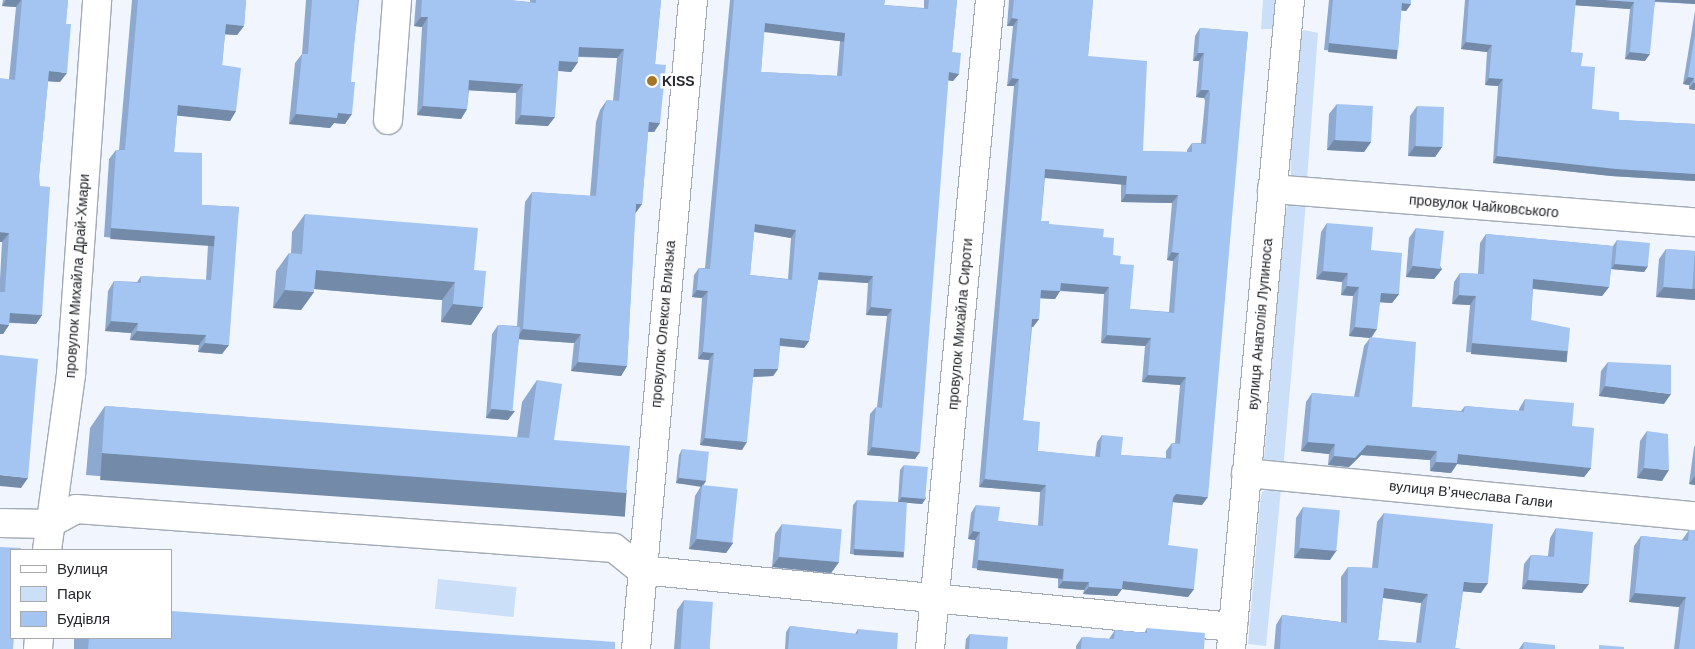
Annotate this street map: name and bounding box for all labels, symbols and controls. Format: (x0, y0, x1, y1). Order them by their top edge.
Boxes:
place label: KISS (662, 73, 695, 89)
marker: KISS (646, 75, 658, 87)
street label: провулок Михайла Драй-Хмари (61, 173, 93, 379)
street label: провулок Чайковського (1408, 191, 1560, 221)
street label: провулок Михайла Сироти (944, 237, 976, 411)
street label: вулиця Анатолія Лупиноса (1244, 237, 1276, 411)
street label: провулок Олекси Влизька (647, 240, 679, 408)
street label: вулиця Вʼячеслава Галви (1388, 477, 1554, 511)
legend (10, 549, 172, 639)
text: Вулиця (57, 560, 108, 577)
text: Парк (57, 585, 91, 602)
text: Будівля (57, 610, 110, 627)

